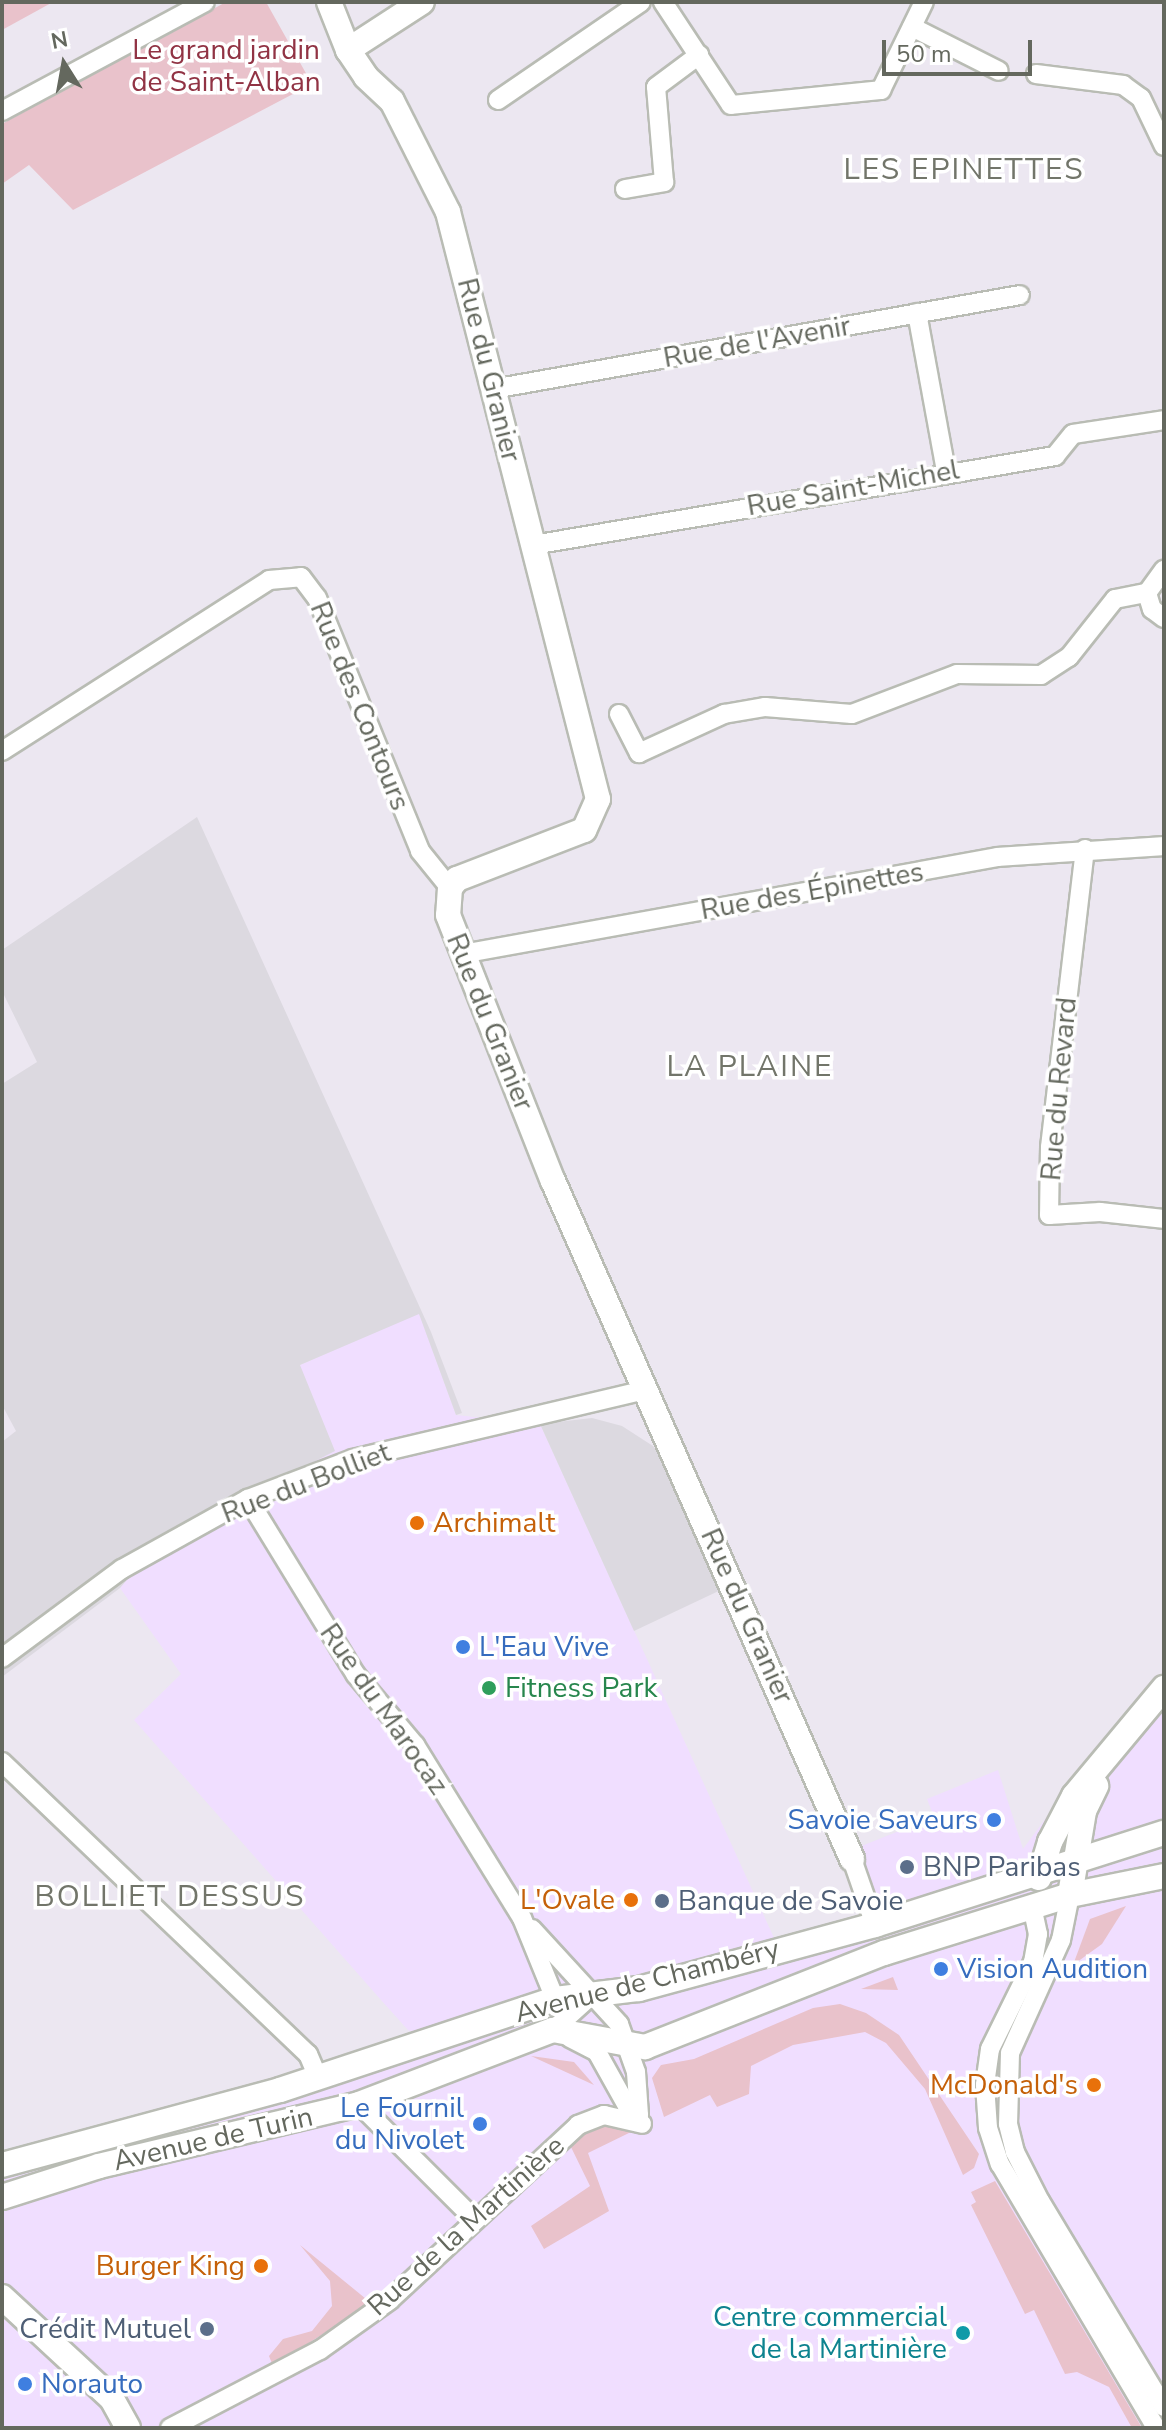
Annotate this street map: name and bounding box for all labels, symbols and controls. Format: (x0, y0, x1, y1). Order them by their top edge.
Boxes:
north arrow (24, 24, 104, 104)
text: N (48, 24, 70, 57)
scale bar (886, 24, 1036, 74)
park label: Le grand jardin de Saint-Alban (131, 33, 321, 99)
text: 50 m (896, 38, 952, 70)
district label: LES EPINETTES (843, 152, 1085, 188)
street label: Rue du Granier (450, 275, 528, 465)
street label: Rue de l'Avenir (661, 309, 853, 375)
street label: Rue Saint-Michel (744, 453, 962, 523)
street label: Rue des Contours (303, 597, 417, 815)
street label: Rue des Épinettes (698, 855, 926, 927)
street label: Rue du Granier (439, 928, 541, 1116)
street label: Rue du Revard (1034, 996, 1084, 1182)
district label: LA PLAINE (666, 1049, 834, 1085)
street label: Rue du Bolliet (217, 1435, 395, 1531)
place label: Archimalt (433, 1506, 555, 1540)
marker: Archimalt (408, 1514, 426, 1532)
street label: Rue du Granier (693, 1523, 801, 1709)
street label: Rue du Marocaz (313, 1617, 455, 1801)
place label: L'Eau Vive (479, 1630, 609, 1664)
marker: L'Eau Vive (454, 1638, 472, 1656)
place label: Fitness Park (505, 1671, 657, 1705)
marker: Fitness Park (480, 1679, 498, 1697)
place label: Savoie Saveurs (788, 1803, 978, 1837)
marker: Savoie Saveurs (985, 1811, 1003, 1829)
place label: BNP Paribas (923, 1850, 1081, 1884)
marker: BNP Paribas (898, 1858, 916, 1876)
district label: BOLLIET DESSUS (34, 1879, 306, 1915)
place label: L'Ovale (520, 1883, 615, 1917)
place label: Banque de Savoie (678, 1884, 903, 1918)
marker: L'Ovale (622, 1891, 640, 1909)
marker: Banque de Savoie (653, 1892, 671, 1910)
street label: Avenue de Chambéry (511, 1932, 783, 2030)
place label: Vision Audition (957, 1952, 1148, 1986)
marker: Vision Audition (932, 1960, 950, 1978)
place label: McDonald's (930, 2068, 1078, 2102)
marker: McDonald's (1085, 2076, 1103, 2094)
place label: Le Fournil du Nivolet (335, 2091, 464, 2157)
street label: Avenue de Turin (110, 2100, 316, 2178)
marker: Le Fournil du Nivolet (471, 2115, 489, 2133)
street label: Rue de la Martinière (361, 2129, 571, 2323)
place label: Burger King (96, 2249, 245, 2283)
marker: Burger King (252, 2257, 270, 2275)
place label: Centre commercial de la Martinière (713, 2300, 947, 2366)
place label: Crédit Mutuel (19, 2312, 191, 2346)
marker: Crédit Mutuel (198, 2320, 216, 2338)
marker: Centre commercial de la Martinière (954, 2324, 972, 2342)
place label: Norauto (41, 2367, 143, 2401)
marker: Norauto (16, 2375, 34, 2393)

